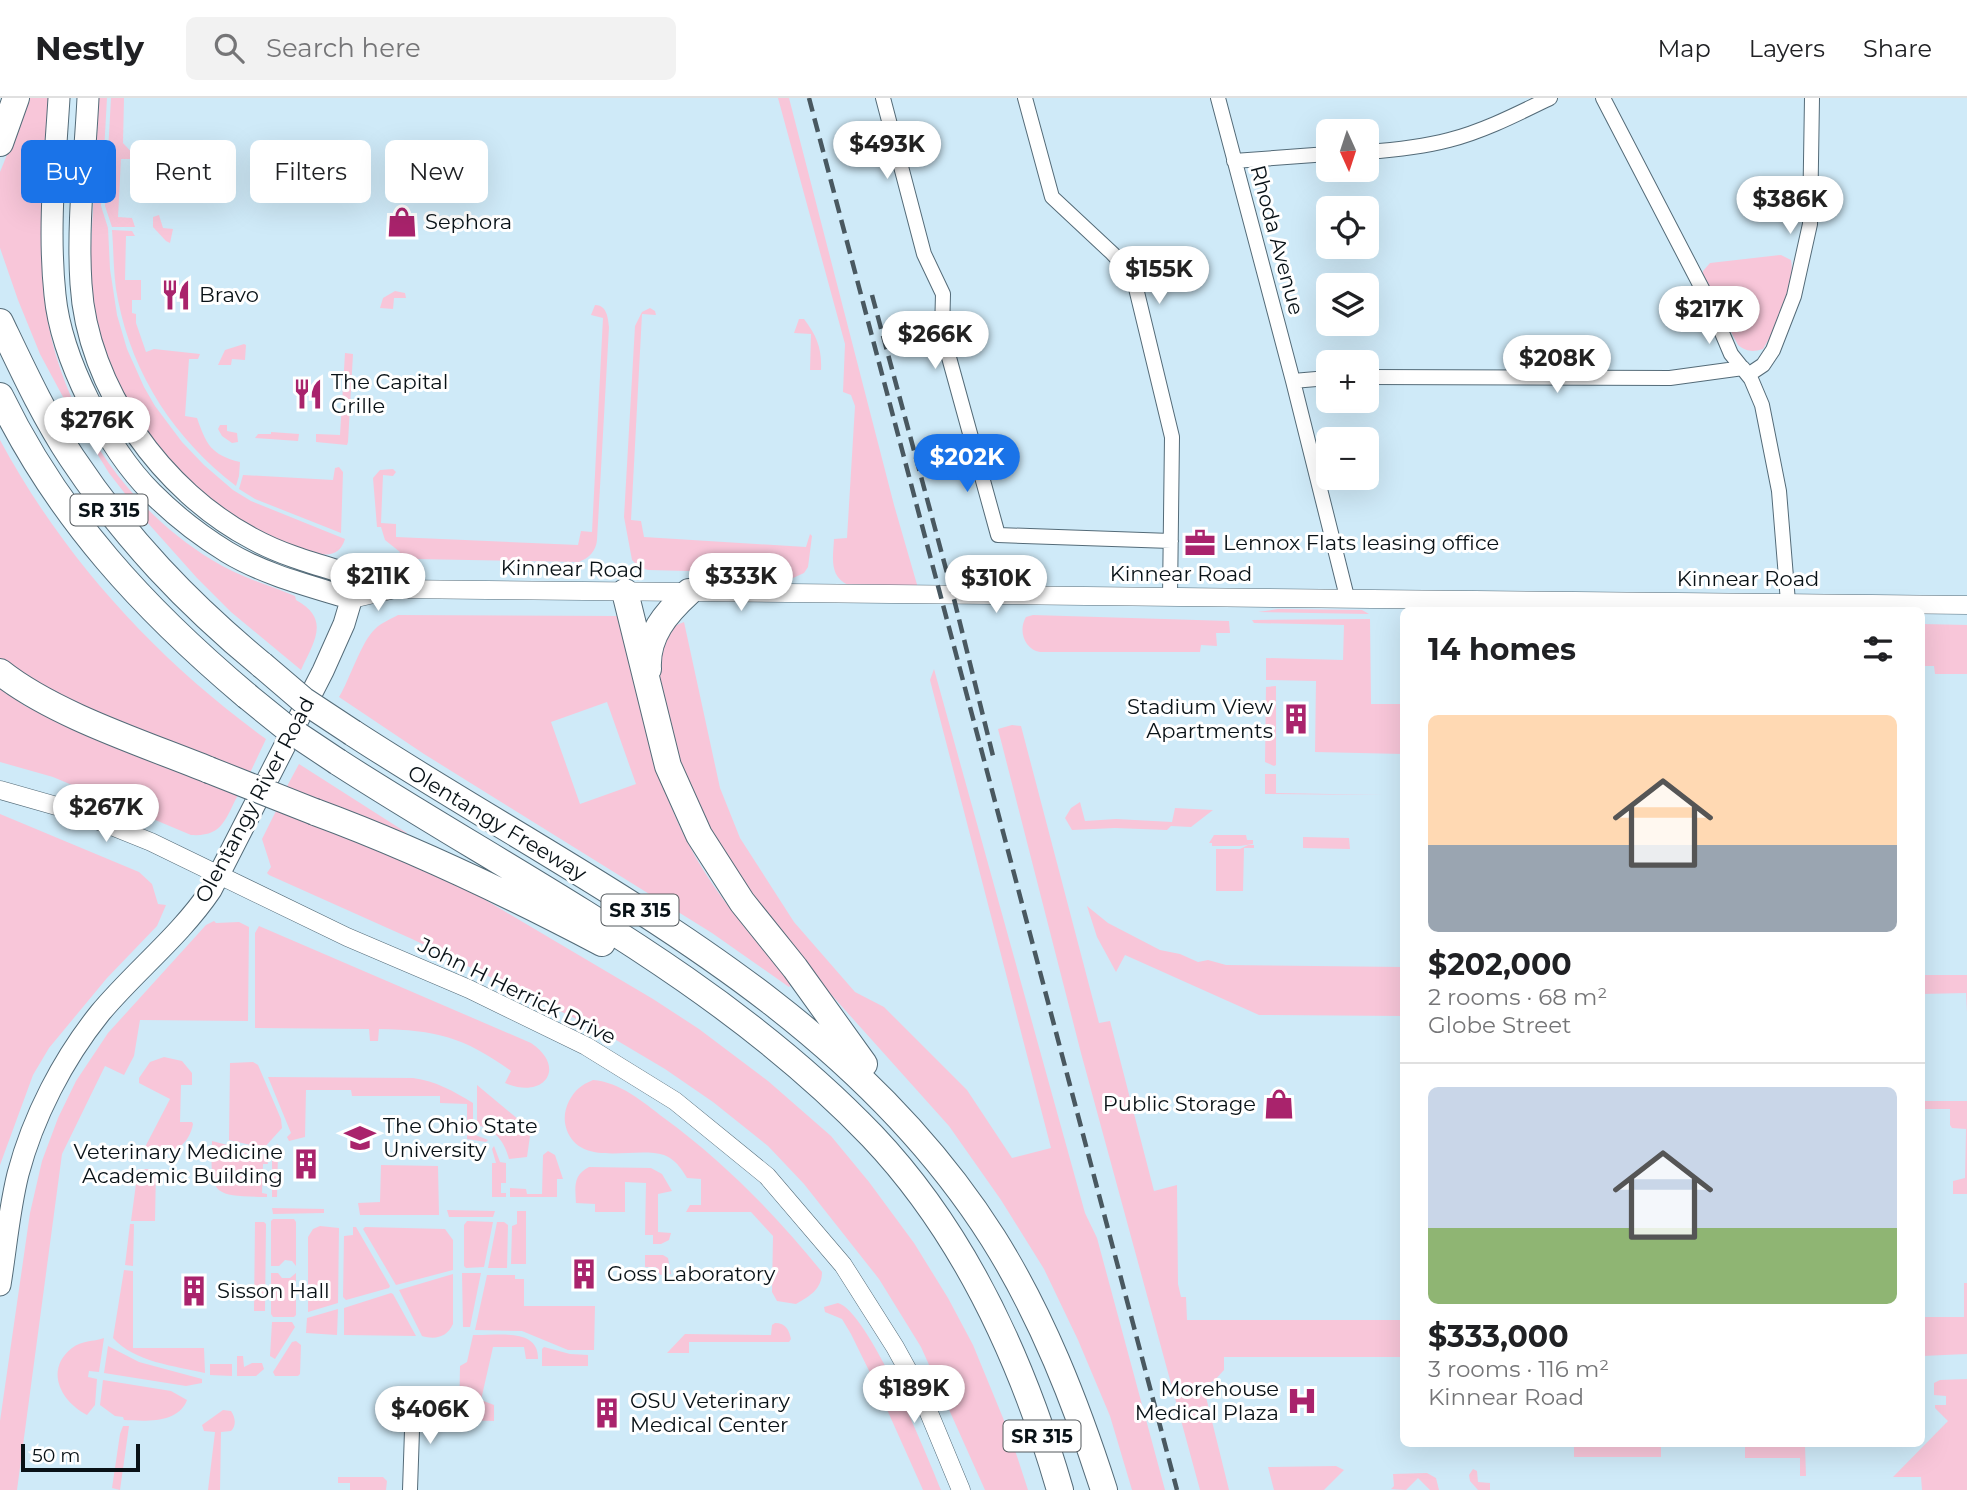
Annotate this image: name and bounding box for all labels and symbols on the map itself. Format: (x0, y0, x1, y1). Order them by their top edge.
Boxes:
north arrow (1316, 119, 1379, 182)
pin: $493K (838, 122, 936, 181)
street label: Rhoda Avenue (1245, 162, 1309, 317)
pin: $386K (1741, 176, 1839, 236)
shop icon: Sephora (385, 205, 419, 239)
place label: Sephora (425, 209, 512, 234)
pin: $155K (1110, 246, 1208, 306)
restaurant icon: Bravo (159, 278, 193, 312)
place label: Bravo (199, 282, 259, 307)
pin: $217K (1660, 286, 1758, 346)
pin: $266K (886, 312, 984, 371)
pin: $208K (1508, 336, 1606, 395)
place label: The Capital Grille (331, 369, 448, 418)
restaurant icon: The Capital Grille (291, 377, 325, 411)
pin: $276K (48, 398, 146, 457)
pin: $202K (918, 434, 1016, 494)
road number: SR 315 (70, 494, 148, 526)
office icon: Lennox Flats leasing office (1183, 526, 1217, 560)
place label: Lennox Flats leasing office (1223, 530, 1499, 555)
pin: $211K (329, 554, 427, 613)
pin: $333K (692, 554, 790, 613)
street label: Kinnear Road (501, 555, 643, 582)
pin: $310K (947, 556, 1045, 615)
street label: Kinnear Road (1110, 561, 1252, 586)
street label: Kinnear Road (1677, 566, 1819, 591)
street label: Olentangy River Road (190, 693, 319, 907)
place label: Stadium View Apartments (1127, 694, 1274, 743)
building icon: Stadium View Apartments (1279, 702, 1313, 736)
street label: Olentangy Freeway (403, 759, 592, 886)
pin: $267K (57, 784, 155, 844)
road number: SR 315 (602, 894, 678, 926)
street label: John H Herrick Drive (413, 931, 620, 1049)
shop icon: Public Storage (1262, 1087, 1296, 1121)
place label: Public Storage (1103, 1091, 1256, 1116)
place label: The Ohio State University (383, 1113, 538, 1162)
school or university icon: The Ohio State University (343, 1121, 377, 1155)
place label: Veterinary Medicine Academic Building (74, 1139, 283, 1188)
building icon: Veterinary Medicine Academic Building (289, 1147, 323, 1181)
building icon: Goss Laboratory (567, 1257, 601, 1291)
place label: Goss Laboratory (607, 1261, 776, 1286)
building icon: Sisson Hall (177, 1274, 211, 1308)
place label: Sisson Hall (217, 1278, 330, 1303)
pin: $189K (865, 1366, 963, 1425)
place label: Morehouse Medical Plaza (1135, 1376, 1279, 1425)
hospital icon: Morehouse Medical Plaza (1285, 1384, 1319, 1418)
pin: $406K (381, 1386, 479, 1446)
place label: OSU Veterinary Medical Center (630, 1388, 790, 1437)
building icon: OSU Veterinary Medical Center (590, 1396, 624, 1430)
road number: SR 315 (1004, 1420, 1080, 1452)
scale bar (21, 1441, 140, 1473)

